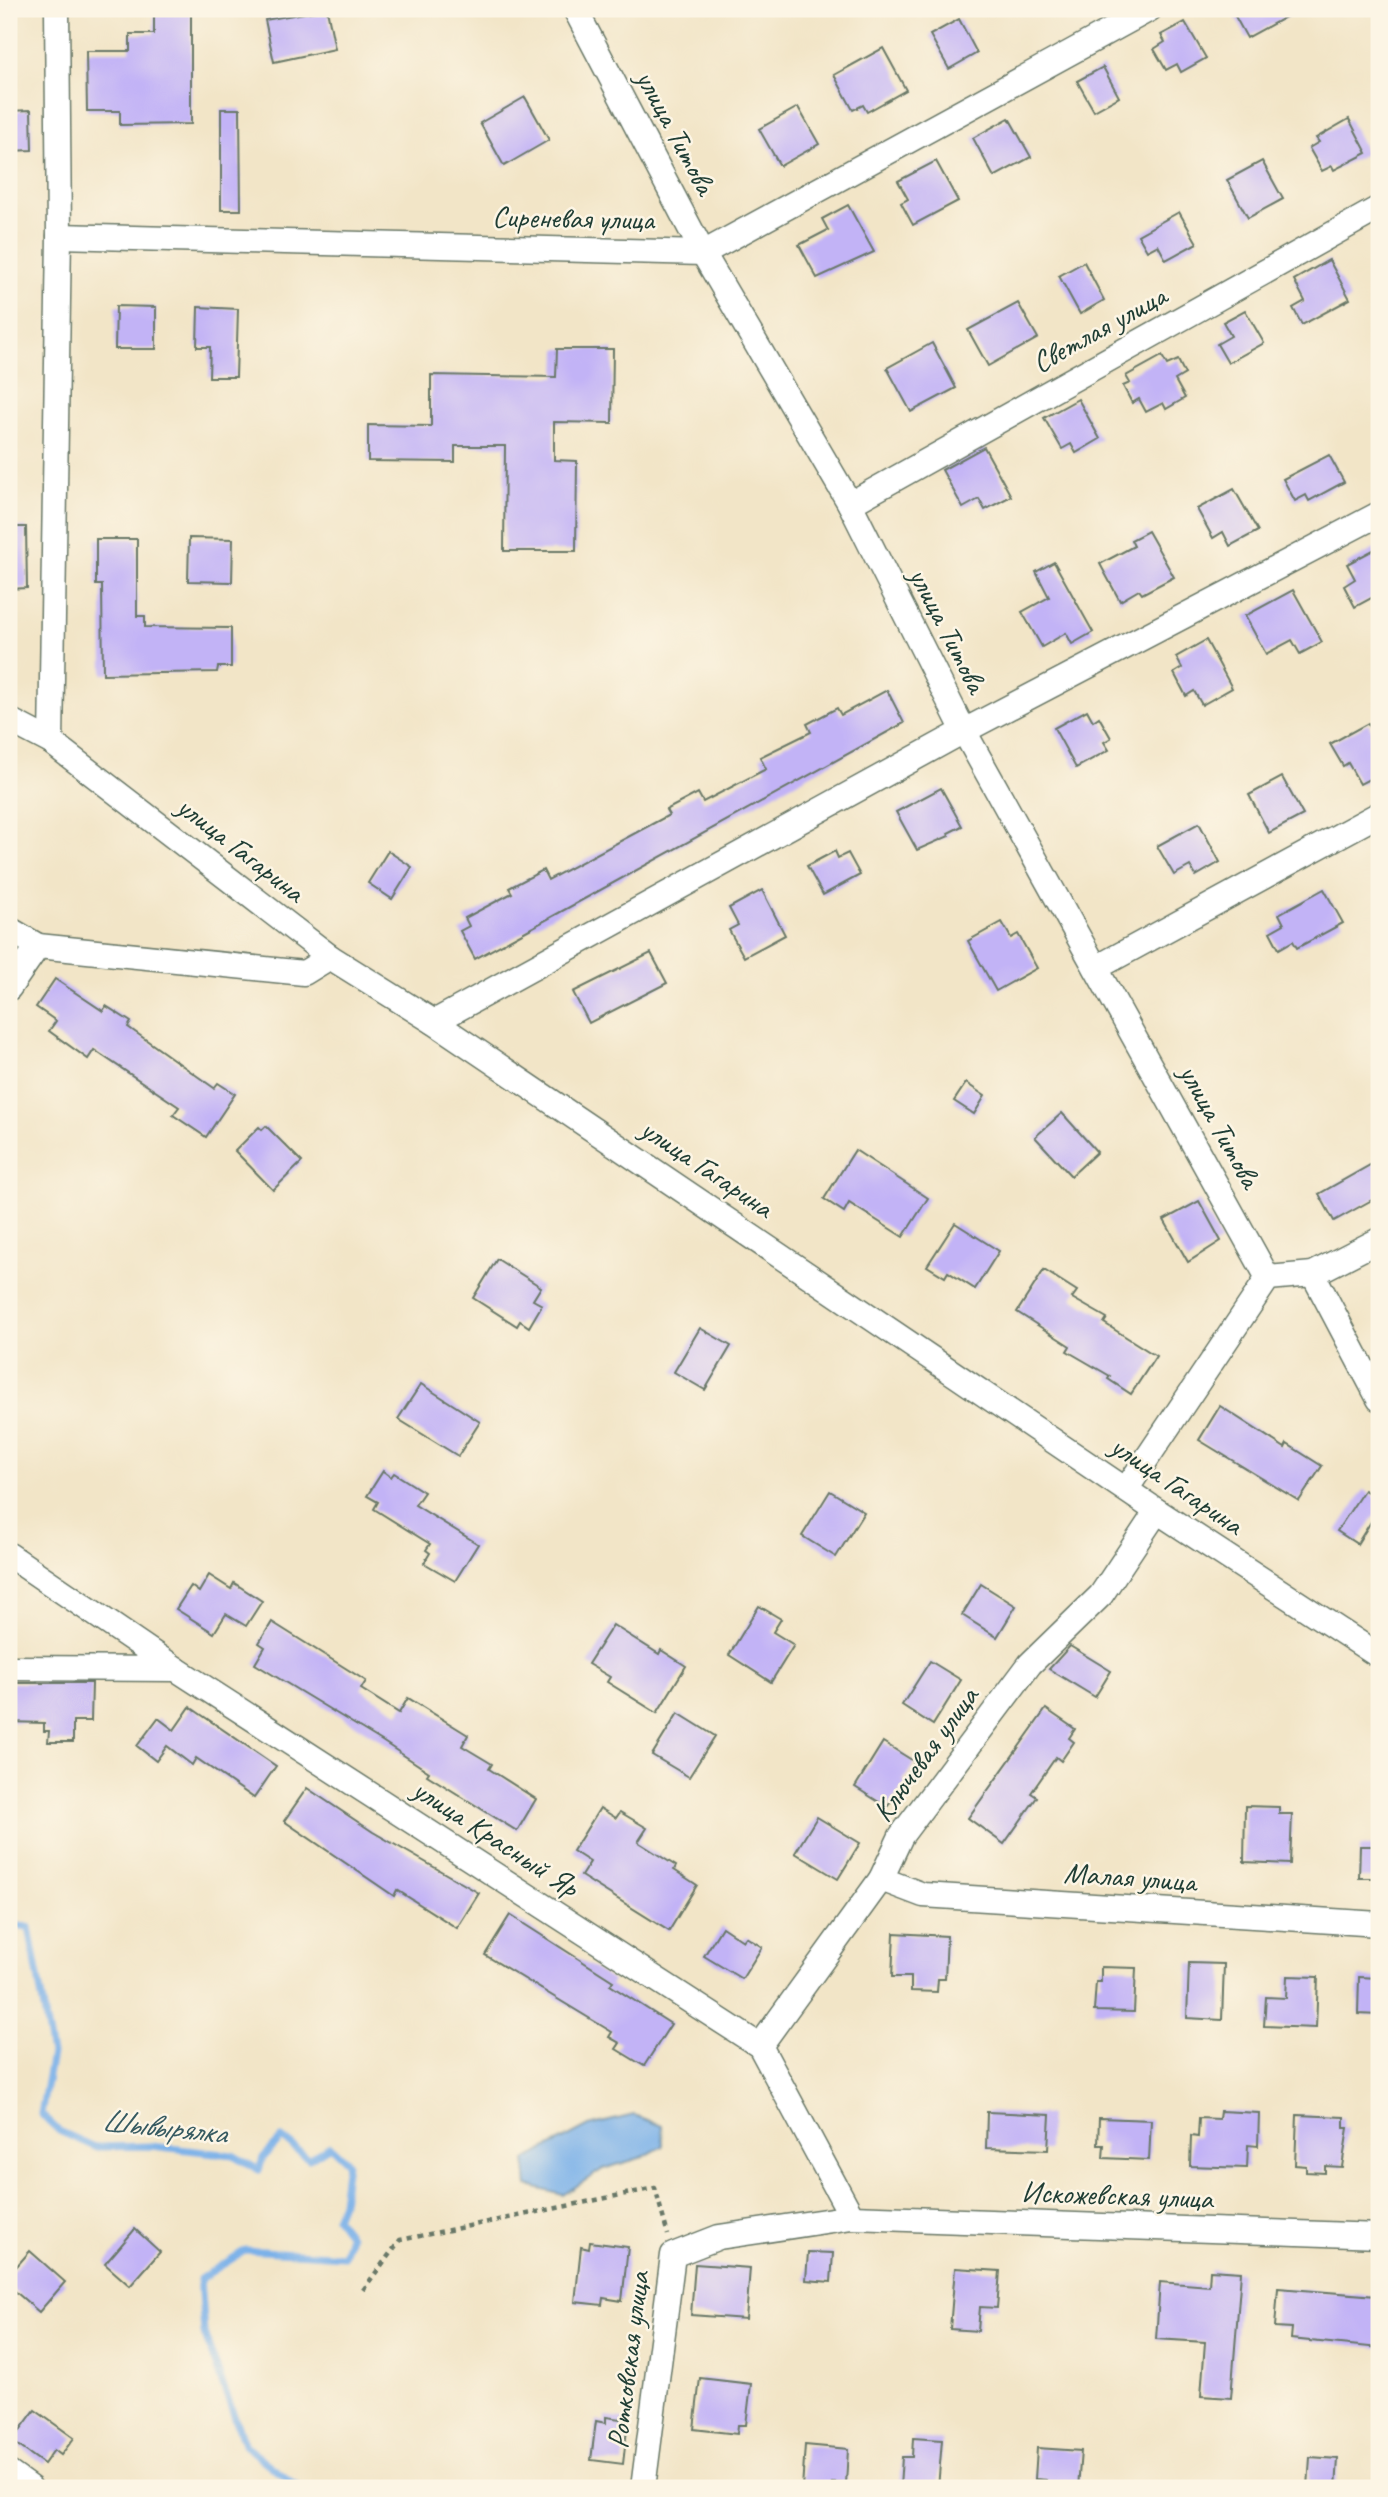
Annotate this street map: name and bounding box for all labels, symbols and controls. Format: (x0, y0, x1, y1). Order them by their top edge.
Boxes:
street label: улица Титова (626, 62, 726, 203)
street label: Сиреневая улица (492, 198, 656, 238)
street label: Светлая улица (1025, 275, 1175, 381)
street label: улица Титова (899, 559, 997, 701)
street label: улица Гагарина (168, 786, 314, 912)
street label: улица Титова (1170, 1056, 1271, 1197)
street label: улица Гагарина (632, 1109, 782, 1227)
street label: улица Гагарина (1102, 1426, 1252, 1544)
street label: Ключевая улица (863, 1677, 988, 1829)
street label: улица Красный Яр (404, 1769, 588, 1907)
street label: Малая улица (1063, 1853, 1200, 1901)
water label: Шывырялка (100, 2100, 231, 2154)
street label: Искожевская улица (1021, 2173, 1215, 2217)
street label: Ротковская улица (598, 2267, 658, 2451)

